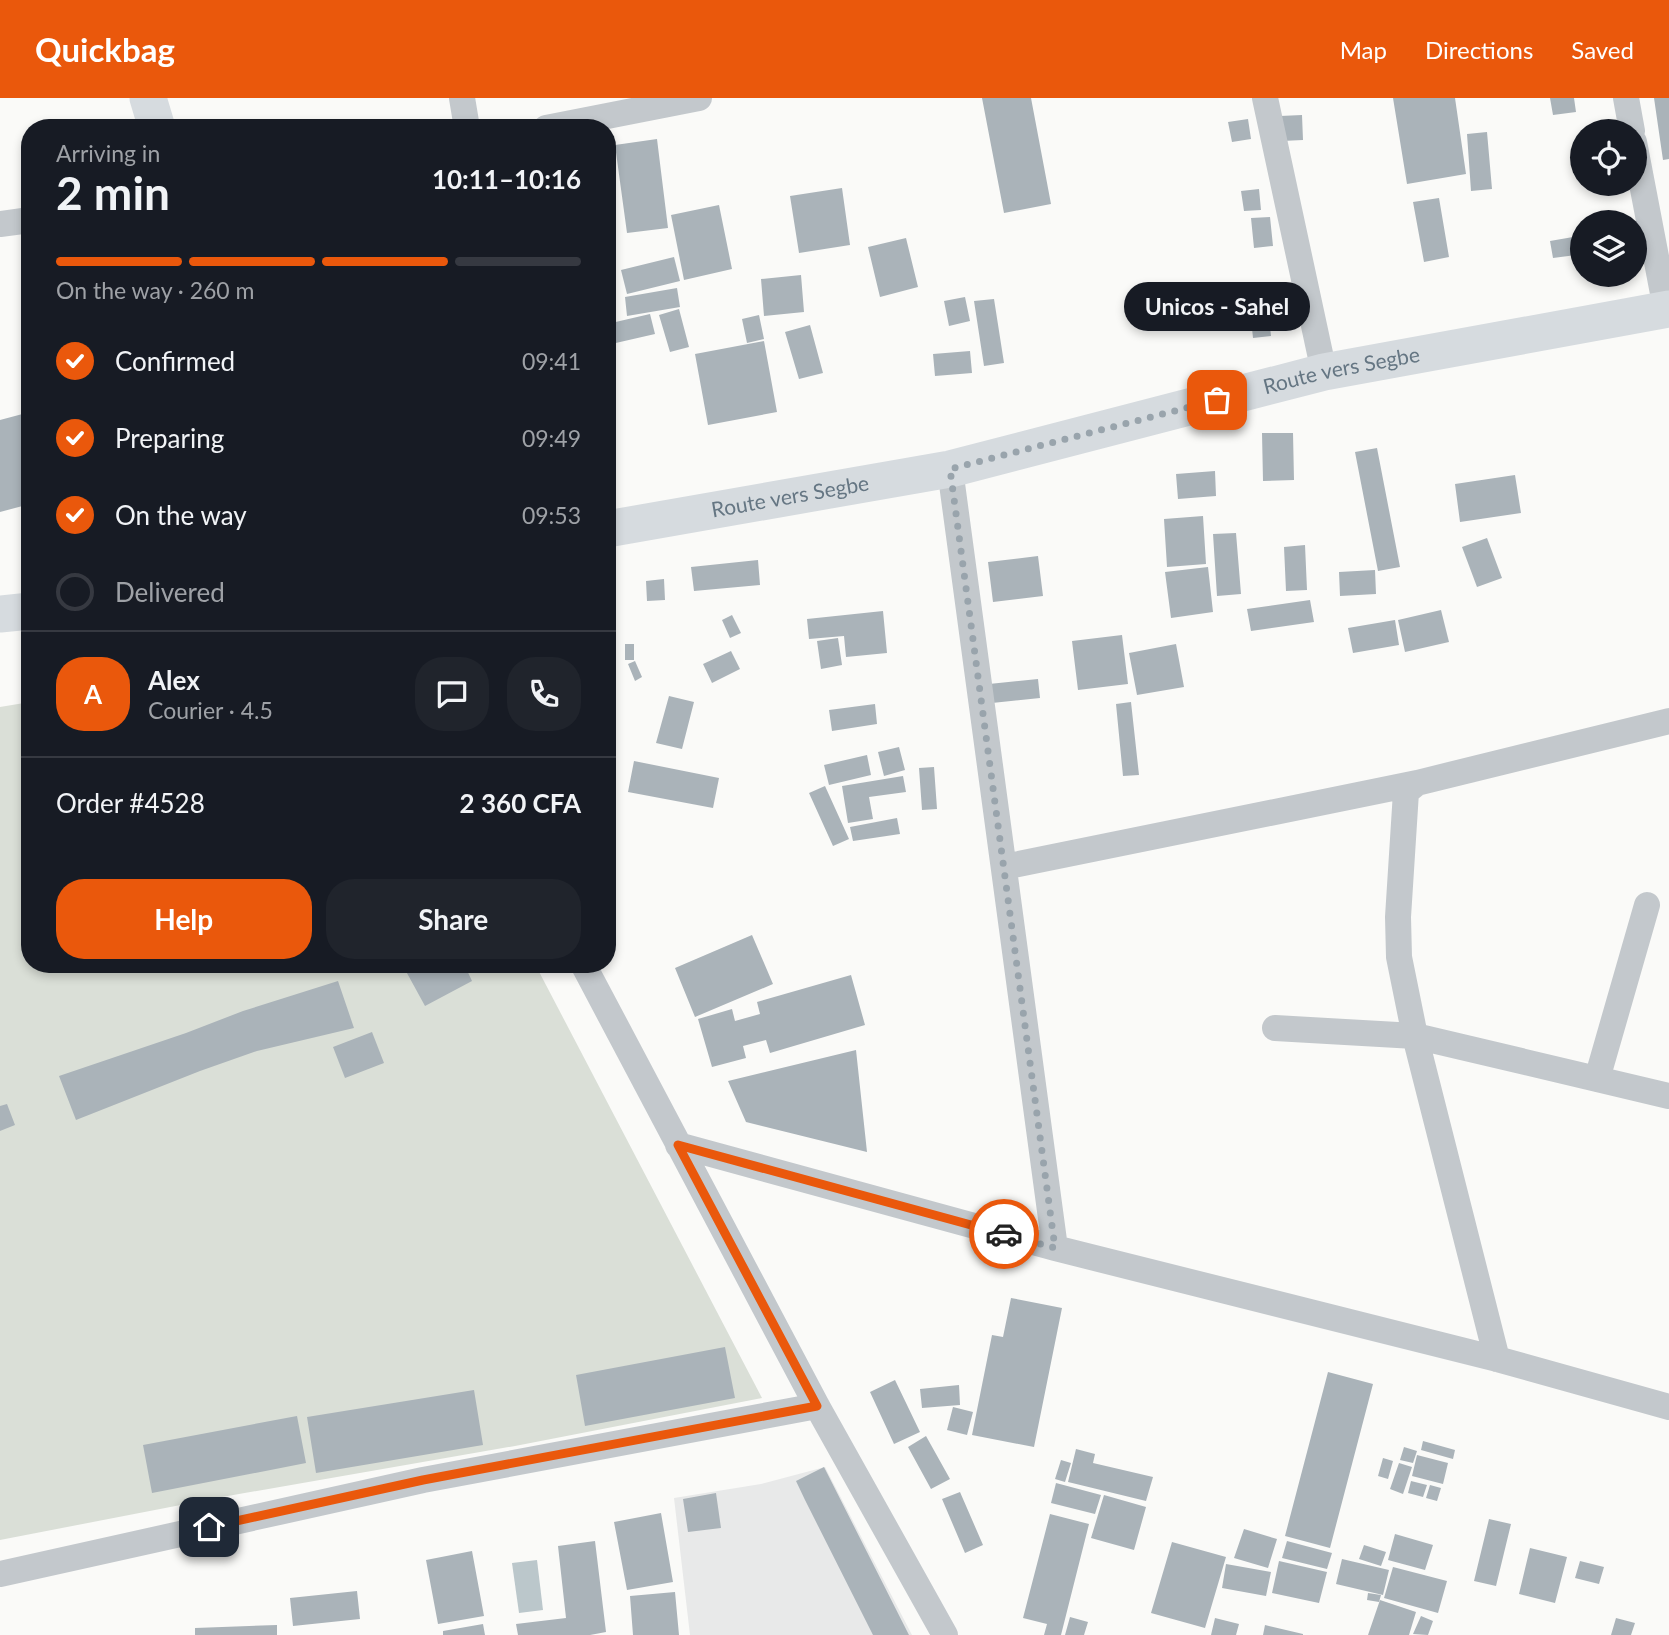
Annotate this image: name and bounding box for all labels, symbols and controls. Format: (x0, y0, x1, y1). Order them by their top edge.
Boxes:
text: Quickbag (35, 29, 175, 69)
text: Map (1340, 35, 1387, 64)
text: Directions (1425, 35, 1533, 64)
text: Saved (1571, 35, 1634, 64)
map controls (1570, 119, 1647, 287)
button: locate (1570, 119, 1647, 196)
text: Arriving in (56, 139, 160, 167)
text: 10:11–10:16 (432, 163, 581, 195)
text: 2 min (56, 165, 170, 220)
button: layers (1570, 210, 1647, 287)
text: On the way · 260 m (56, 276, 255, 304)
callout: Unicos - Sahel (1124, 281, 1310, 330)
text: Unicos - Sahel (1145, 292, 1289, 320)
street label: Route vers Segbe (1260, 341, 1422, 398)
icon: check (56, 342, 94, 380)
text: Confirmed (115, 345, 235, 377)
text: 09:41 (522, 347, 581, 375)
pin (1187, 370, 1247, 430)
icon: bag (1198, 381, 1236, 419)
icon: check (56, 419, 94, 457)
text: Preparing (115, 422, 224, 454)
text: 09:49 (522, 424, 581, 452)
street label: Route vers Segbe (709, 469, 871, 522)
icon: check (56, 496, 94, 534)
text: On the way (115, 499, 247, 531)
text: 09:53 (522, 501, 581, 529)
text: Delivered (115, 576, 225, 608)
button: chat (415, 657, 489, 731)
button: phone (507, 657, 581, 731)
text: Alex (148, 664, 200, 696)
text: A (84, 678, 102, 710)
text: Courier · 4.5 (148, 696, 273, 724)
text: Order #4528 (56, 787, 205, 819)
text: 2 360 CFA (460, 787, 581, 819)
button: Help (56, 879, 312, 959)
button: Share (326, 879, 581, 959)
courier (969, 1199, 1039, 1269)
icon: car (985, 1215, 1023, 1253)
pin (179, 1497, 239, 1557)
icon: home (190, 1508, 228, 1546)

